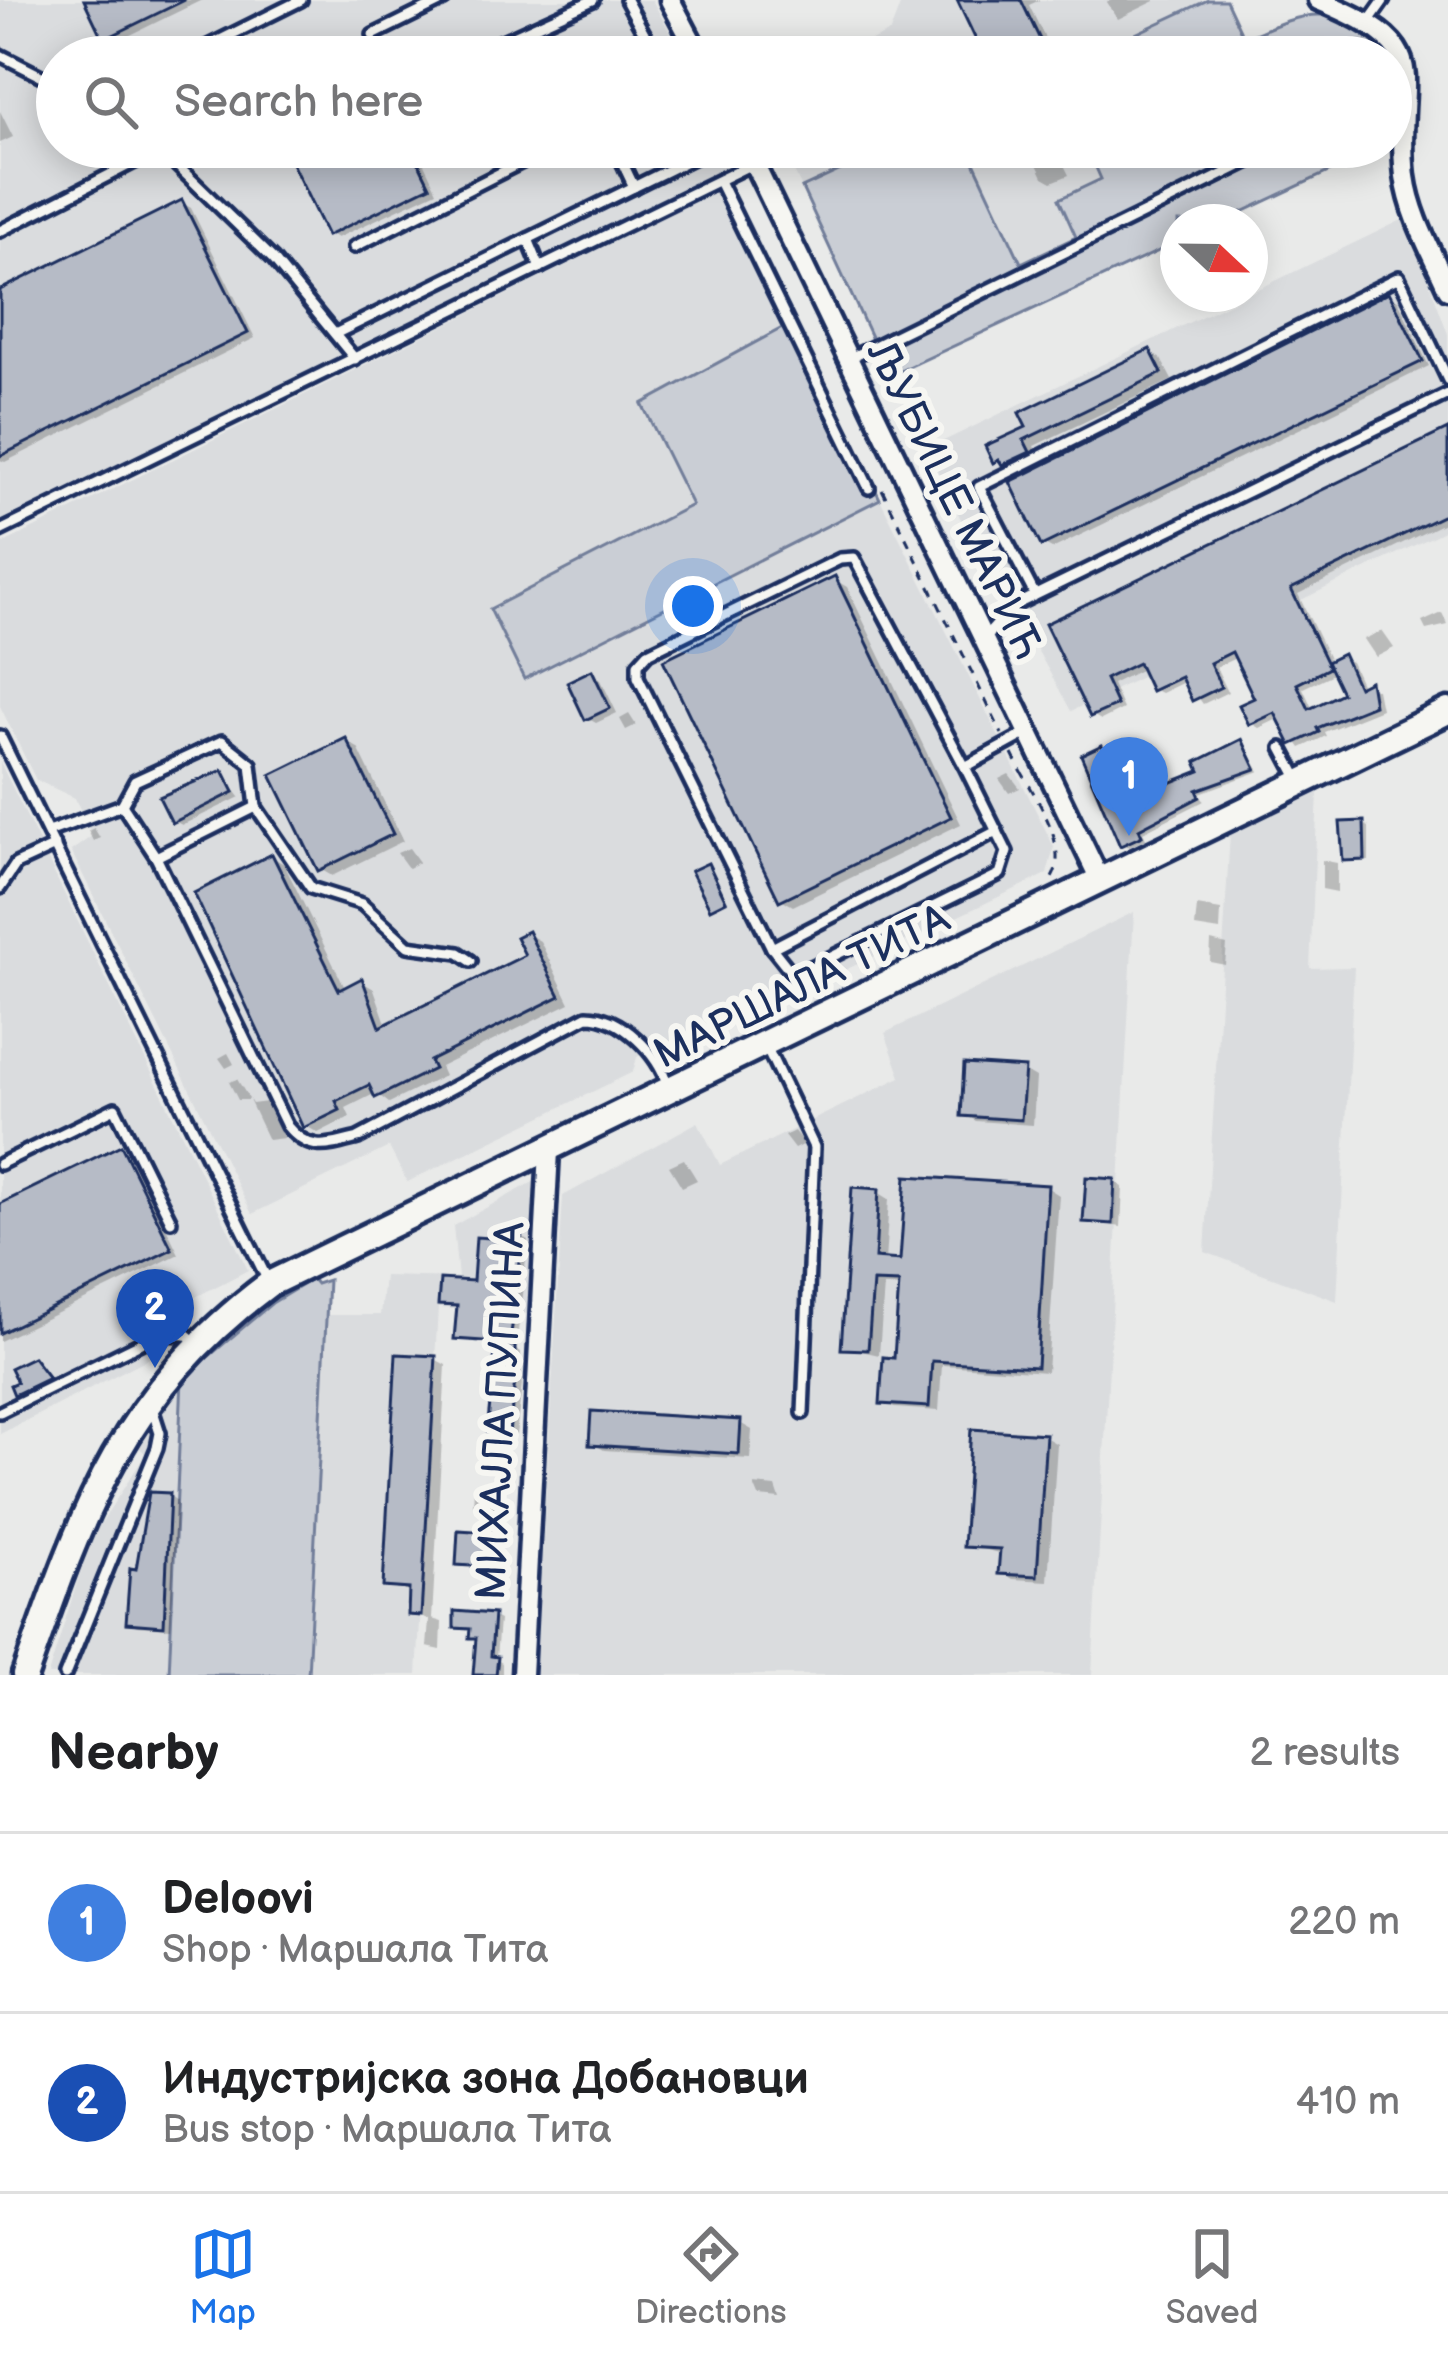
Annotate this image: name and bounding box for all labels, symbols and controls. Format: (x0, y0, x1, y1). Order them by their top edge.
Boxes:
search box (36, 36, 1412, 168)
icon: search (78, 69, 144, 135)
text: Search here (174, 75, 423, 130)
north arrow (1160, 204, 1268, 312)
street label: ЉУБИЦЕ МАРИЋ (854, 332, 1053, 667)
your location (663, 576, 723, 636)
pin: 1 (1090, 737, 1168, 836)
street label: МАРШАЛА ТИТА (646, 893, 958, 1081)
street label: МИХАЈЛА ПУПИНА (466, 1220, 537, 1601)
pin: 2 (116, 1269, 194, 1368)
text: Nearby (48, 1723, 219, 1784)
text: 2 results (1249, 1730, 1400, 1777)
text: Deloovi (162, 1872, 313, 1927)
text: 1 (79, 1899, 95, 1946)
text: 220 m (1288, 1899, 1400, 1946)
text: Shop · Маршала Тита (162, 1927, 549, 1974)
text: Индустријска зона Добановци (162, 2052, 809, 2107)
text: 2 (75, 2079, 99, 2126)
text: 410 m (1295, 2079, 1400, 2126)
text: Bus stop · Маршала Тита (162, 2107, 612, 2154)
tab: Map (190, 2221, 256, 2333)
tab: Directions (635, 2221, 787, 2333)
tab: Saved (1166, 2221, 1258, 2333)

